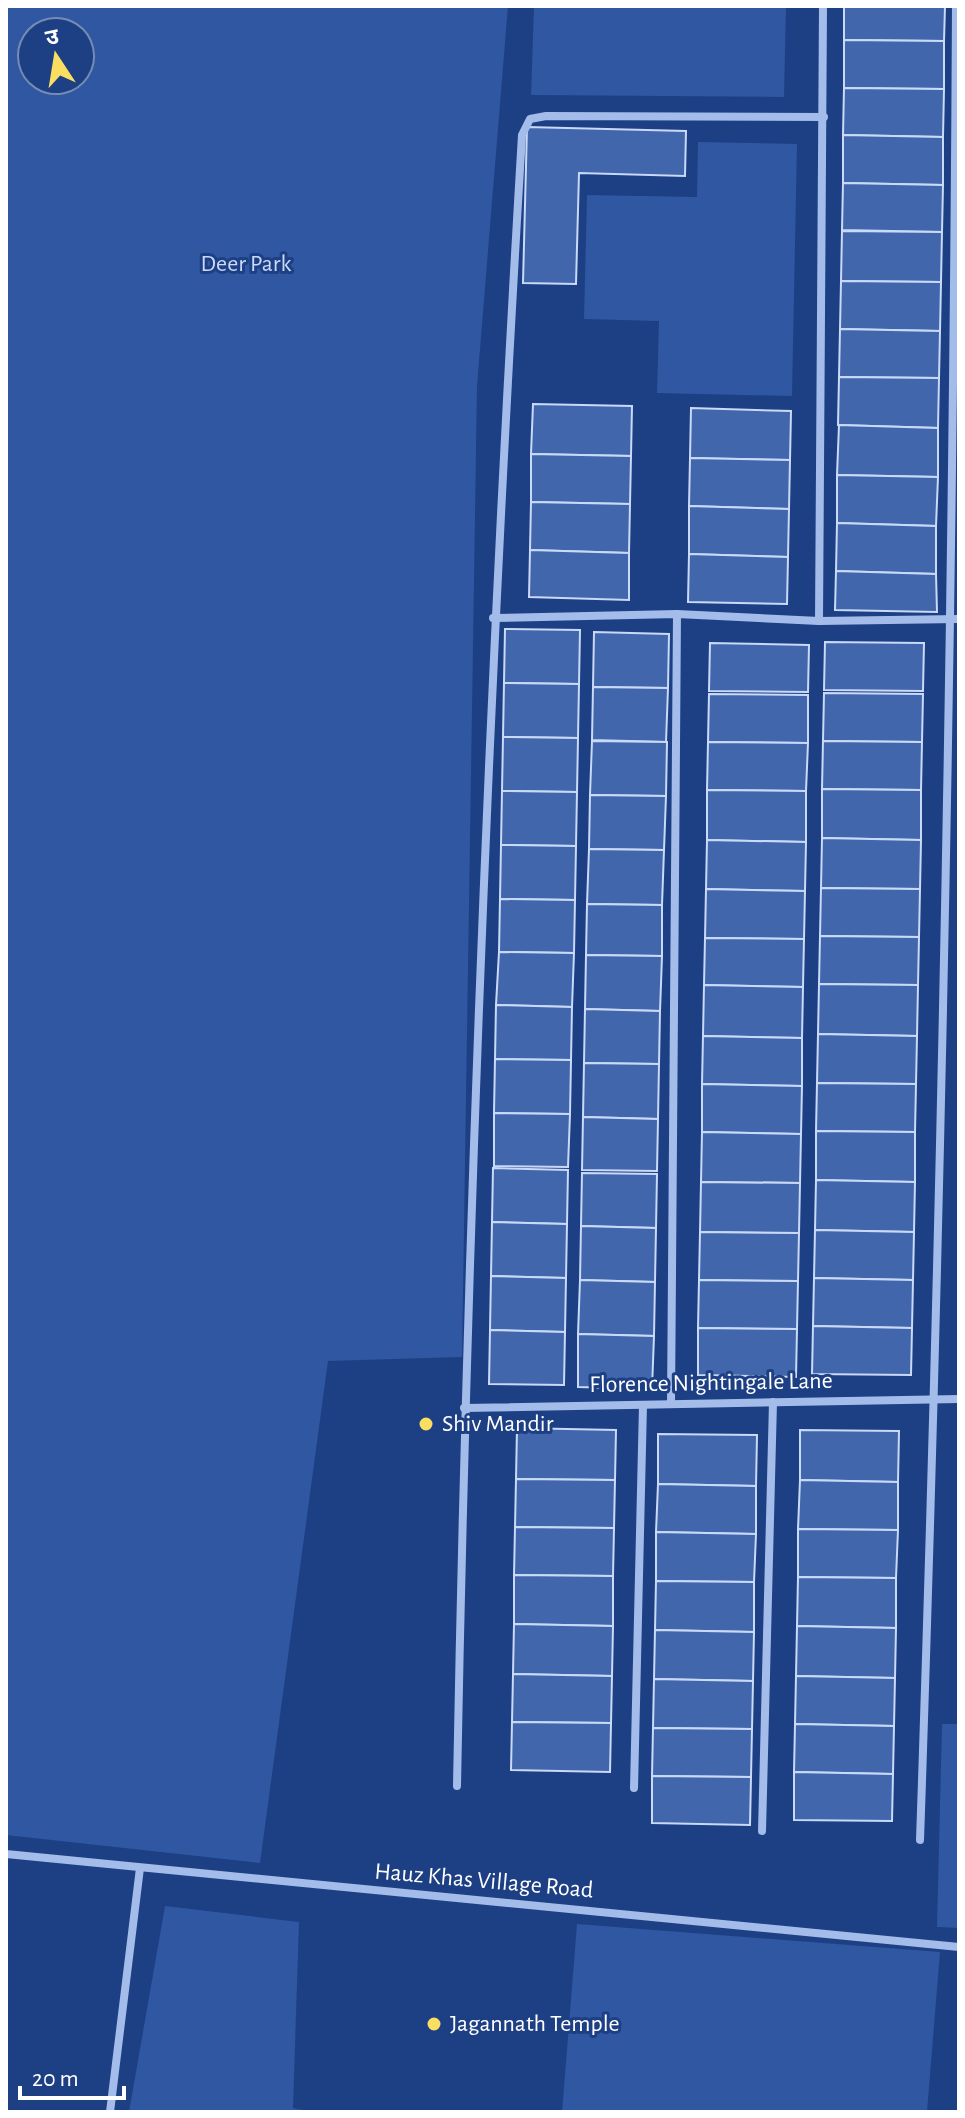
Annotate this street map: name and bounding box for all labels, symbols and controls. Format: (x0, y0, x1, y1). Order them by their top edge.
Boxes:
north arrow (16, 16, 96, 96)
text: उ (43, 25, 62, 50)
park label: Deer Park (201, 252, 291, 276)
street label: Florence Nightingale Lane (589, 1369, 833, 1397)
place label: Shiv Mandir (442, 1412, 554, 1436)
marker: Shiv Mandir (417, 1415, 435, 1433)
street label: Hauz Khas Village Road (374, 1859, 594, 1903)
place label: Jagannath Temple (450, 2012, 620, 2036)
marker: Jagannath Temple (425, 2015, 443, 2033)
scale bar (20, 2050, 124, 2100)
text: 20 m (32, 2067, 79, 2091)

